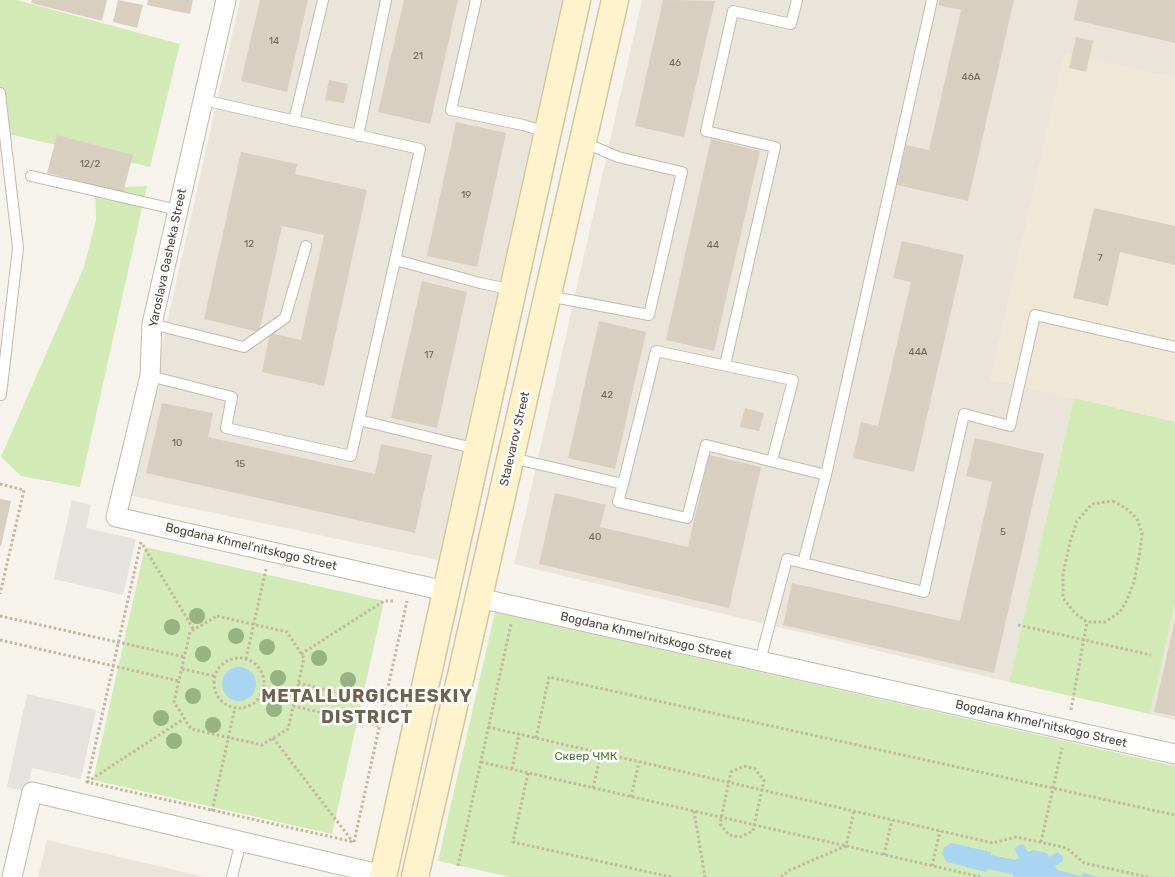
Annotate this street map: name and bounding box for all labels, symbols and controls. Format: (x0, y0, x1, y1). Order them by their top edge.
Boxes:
house number: 14 (269, 35, 279, 47)
house number: 21 (413, 50, 423, 62)
house number: 46 (669, 57, 681, 69)
house number: 46А (962, 71, 980, 83)
house number: 12/2 (80, 158, 100, 170)
street label: Yaroslava Gasheka Street (146, 187, 190, 329)
house number: 19 (461, 189, 471, 201)
house number: 12 (244, 238, 254, 250)
house number: 44 (707, 239, 719, 251)
house number: 7 (1097, 252, 1103, 264)
house number: 44А (908, 346, 928, 358)
house number: 17 (424, 349, 434, 361)
house number: 42 (601, 389, 613, 401)
street label: Stalevarov Street (497, 390, 533, 488)
house number: 10 (172, 437, 182, 449)
house number: 15 (235, 458, 245, 470)
street label: Bogdana Khmel'nitskogo Street (164, 520, 338, 574)
house number: 5 (1000, 526, 1006, 538)
house number: 40 (589, 531, 601, 543)
street label: Bogdana Khmel'nitskogo Street (559, 609, 733, 663)
district label: METALLURGICHESKIY DISTRICT (259, 686, 475, 729)
street label: Bogdana Khmel'nitskogo Street (954, 697, 1128, 751)
park label: Сквер ЧМК (554, 750, 618, 764)

